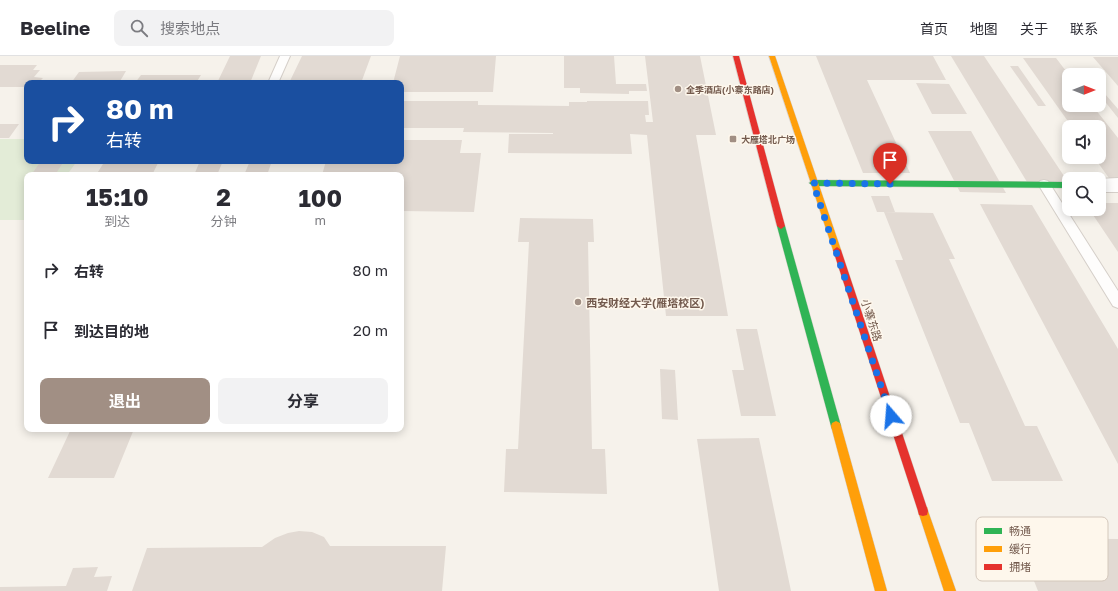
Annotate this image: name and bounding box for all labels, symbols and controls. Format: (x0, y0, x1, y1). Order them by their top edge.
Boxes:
search box (114, 10, 394, 46)
text: Beeline (20, 16, 90, 39)
icon: search (128, 17, 150, 39)
text: 搜索地点 (160, 19, 220, 37)
text: 首页 (920, 20, 948, 37)
text: 地图 (970, 20, 998, 37)
text: 关于 (1020, 20, 1048, 37)
text: 联系 (1070, 20, 1098, 37)
north arrow (1062, 68, 1106, 112)
map controls (1062, 68, 1106, 216)
marker: 全季酒店(小寨东路店) (673, 84, 683, 94)
place label: 全季酒店(小寨东路店) (686, 84, 774, 95)
text: 80 m (106, 92, 174, 125)
icon: right (40, 96, 92, 148)
button: sound (1062, 120, 1106, 164)
text: 右转 (106, 129, 142, 151)
marker: 大雁塔北广场 (728, 134, 738, 144)
place label: 大雁塔北广场 (741, 134, 795, 145)
pin (873, 143, 907, 184)
icon: arrive (879, 149, 901, 171)
button: search (1062, 172, 1106, 216)
text: 15:10 (86, 182, 149, 211)
text: 2 (216, 182, 231, 211)
text: 100 (298, 183, 342, 212)
text: m (314, 212, 326, 228)
text: 到达 (104, 213, 130, 229)
text: 分钟 (211, 213, 237, 229)
icon: right (40, 259, 62, 281)
text: 80 m (353, 261, 388, 279)
text: 右转 (74, 262, 104, 280)
place label: 西安财经大学(雁塔校区) (586, 296, 704, 309)
marker: 西安财经大学(雁塔校区) (573, 297, 583, 307)
street label: 小寨东路 (859, 297, 885, 343)
icon: arrive (40, 319, 62, 341)
text: 20 m (353, 321, 388, 339)
text: 到达目的地 (74, 322, 149, 340)
button: 退出 (40, 378, 210, 424)
button: 分享 (218, 378, 388, 424)
position arrow (870, 395, 912, 437)
legend (976, 517, 1108, 581)
text: 畅通 (1009, 524, 1031, 537)
text: 缓行 (1009, 542, 1031, 555)
text: 拥堵 (1009, 560, 1031, 573)

